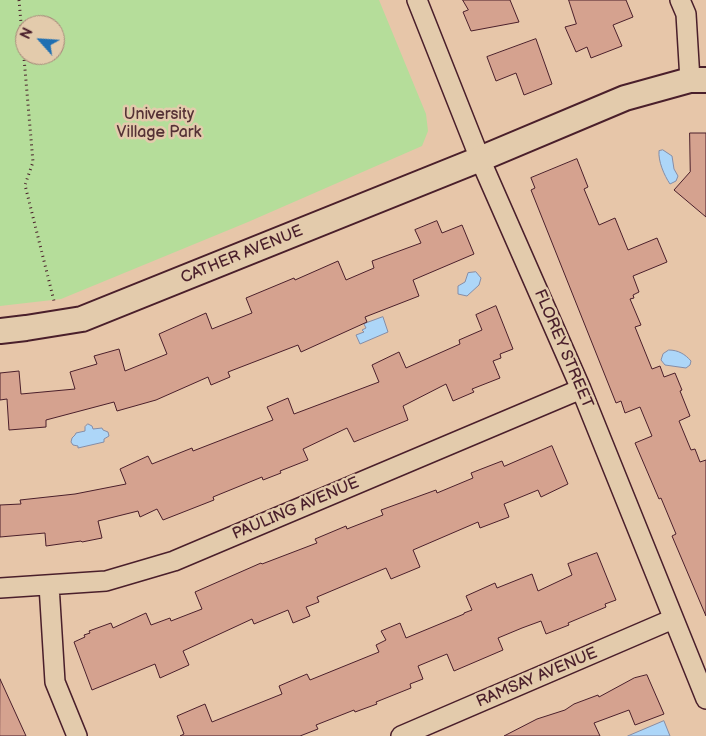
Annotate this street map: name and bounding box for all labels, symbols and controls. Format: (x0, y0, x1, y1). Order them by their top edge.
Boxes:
north arrow (15, 15, 65, 65)
text: N (17, 25, 37, 42)
park label: University Village Park (117, 105, 201, 143)
street label: CATHER AVENUE (178, 222, 306, 288)
street label: FLOREY STREET (529, 287, 597, 411)
street label: PAULING AVENUE (230, 474, 362, 544)
street label: RAMSAY AVENUE (474, 644, 600, 712)

